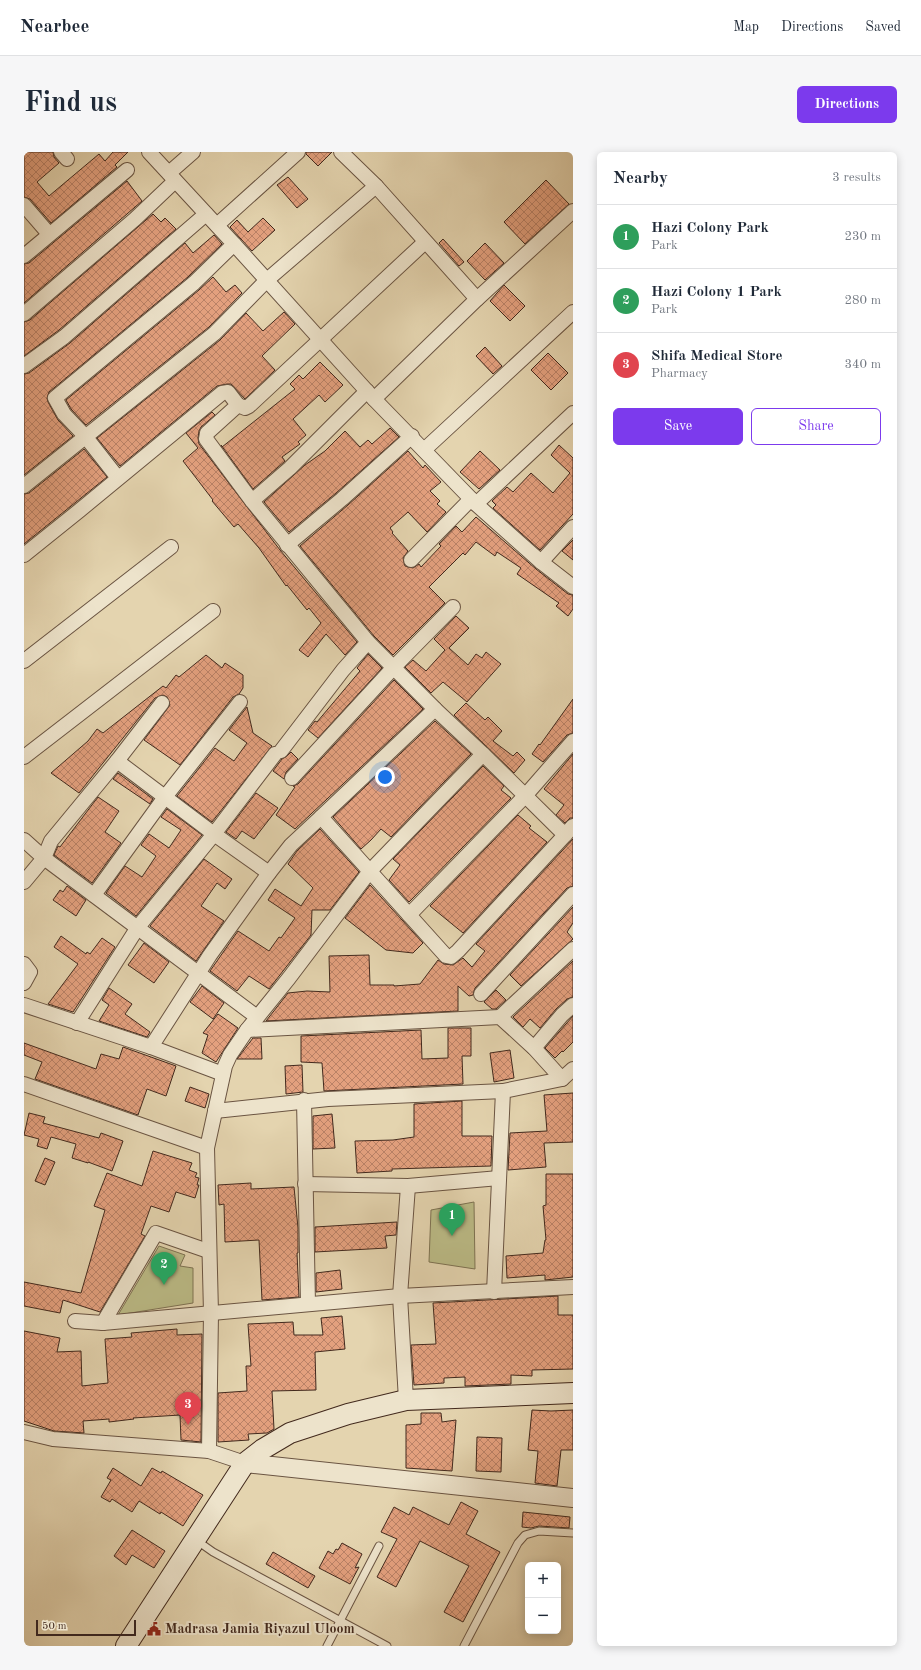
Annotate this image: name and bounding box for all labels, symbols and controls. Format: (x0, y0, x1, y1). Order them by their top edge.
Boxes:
text: Nearbee (20, 18, 89, 37)
text: Map (733, 20, 759, 34)
text: Directions (781, 20, 843, 34)
text: Saved (865, 20, 901, 34)
button: Directions (797, 86, 897, 123)
text: Find us (24, 90, 117, 118)
text: Nearby (613, 170, 668, 187)
text: 3 results (832, 171, 881, 184)
text: Hazi Colony Park (651, 221, 769, 236)
text: 1 (622, 230, 630, 243)
text: 230 m (844, 230, 881, 243)
text: Park (651, 239, 678, 252)
text: Hazi Colony 1 Park (651, 285, 782, 300)
text: 2 (622, 294, 630, 307)
text: 280 m (844, 294, 881, 307)
text: Park (651, 303, 678, 316)
text: Shifa Medical Store (651, 349, 783, 364)
text: 3 (622, 358, 630, 371)
text: 340 m (844, 358, 881, 371)
text: Pharmacy (651, 367, 708, 380)
button: Save (613, 408, 743, 445)
button: Share (751, 408, 881, 445)
your location (375, 767, 395, 787)
pin: 1 (439, 1203, 465, 1236)
pin: 2 (151, 1252, 177, 1285)
pin: 3 (175, 1392, 201, 1425)
map controls (525, 1562, 561, 1634)
button: + (525, 1562, 561, 1598)
button: − (525, 1598, 561, 1634)
scale bar (36, 1618, 136, 1637)
text: 50 m (42, 1621, 67, 1632)
public building icon: Madrasa Jamia Riyazul Uloom (146, 1621, 162, 1637)
place label: Madrasa Jamia Riyazul Uloom (165, 1622, 355, 1636)

